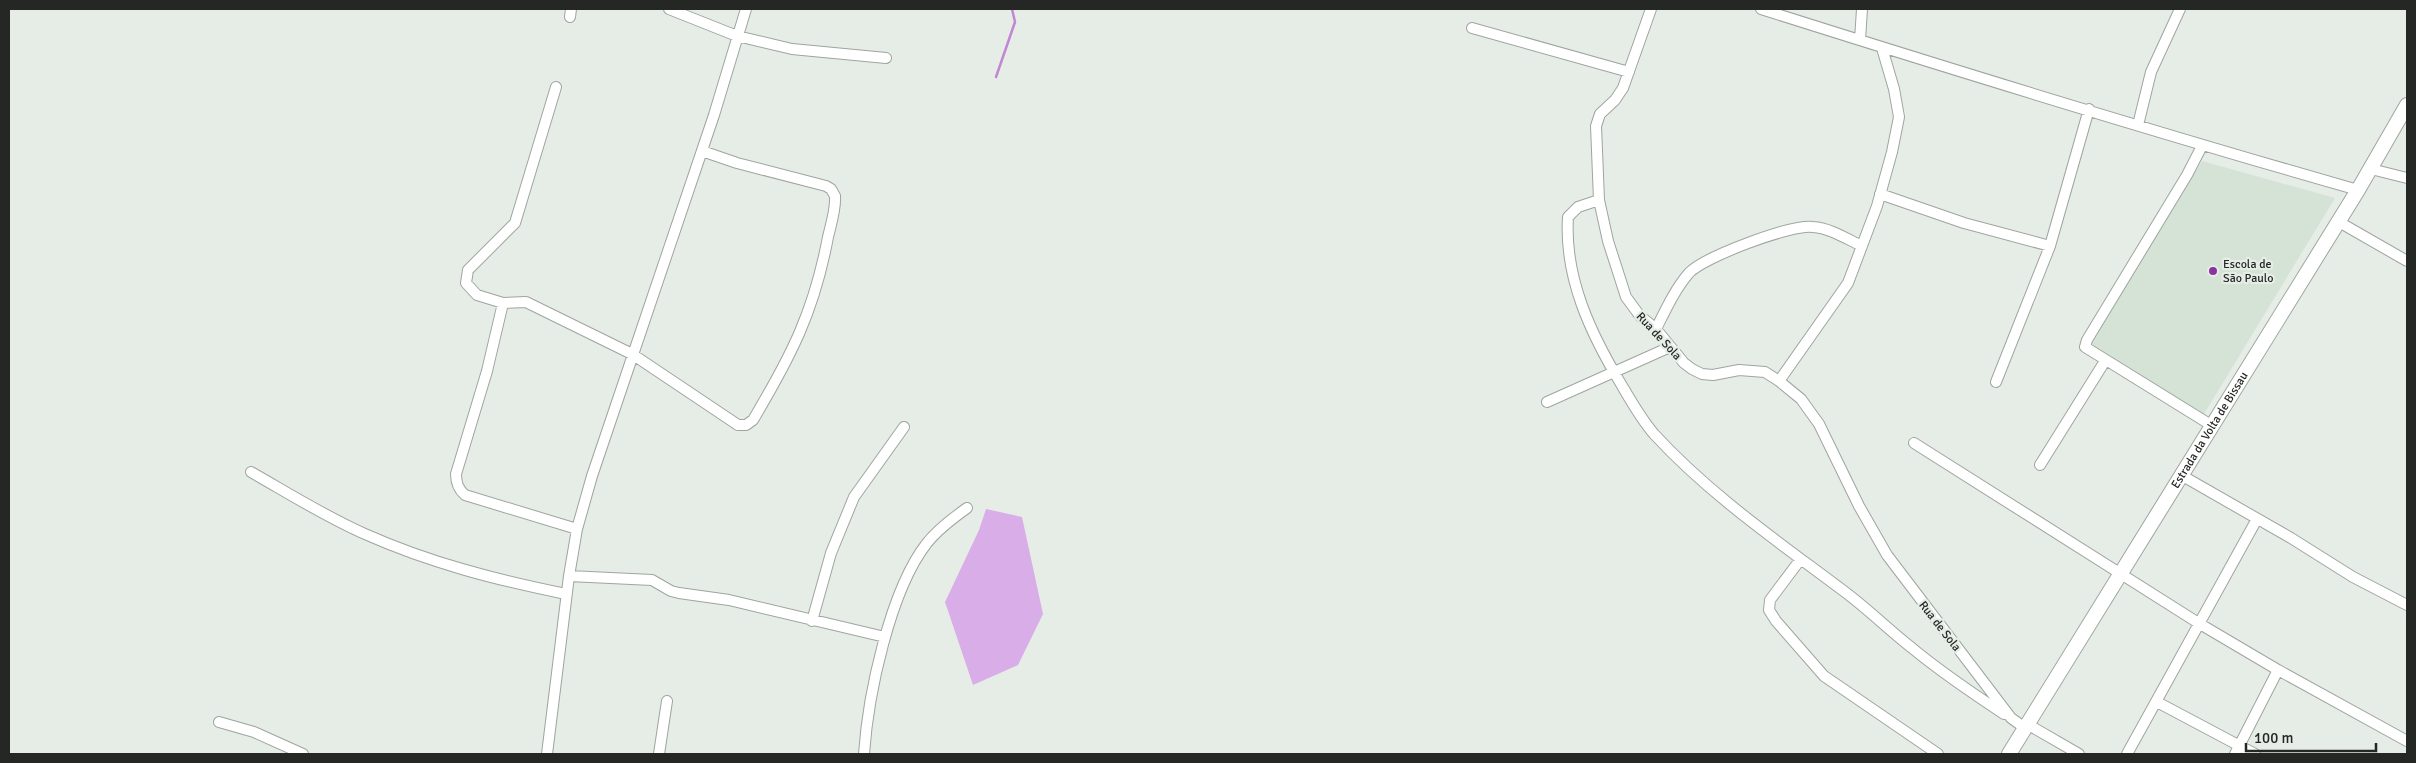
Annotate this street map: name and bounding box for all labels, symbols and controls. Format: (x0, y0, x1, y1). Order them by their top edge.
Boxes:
place label: Escola de São Paulo (2223, 257, 2273, 286)
marker: Escola de São Paulo (2207, 265, 2219, 277)
street label: Rua de Sola (1633, 309, 1685, 363)
street label: Estrada da Volta de Bissau (2168, 369, 2252, 491)
street label: Rua de Sola (1915, 598, 1964, 654)
scale bar (2246, 720, 2376, 752)
text: 100 m (2254, 729, 2294, 747)

